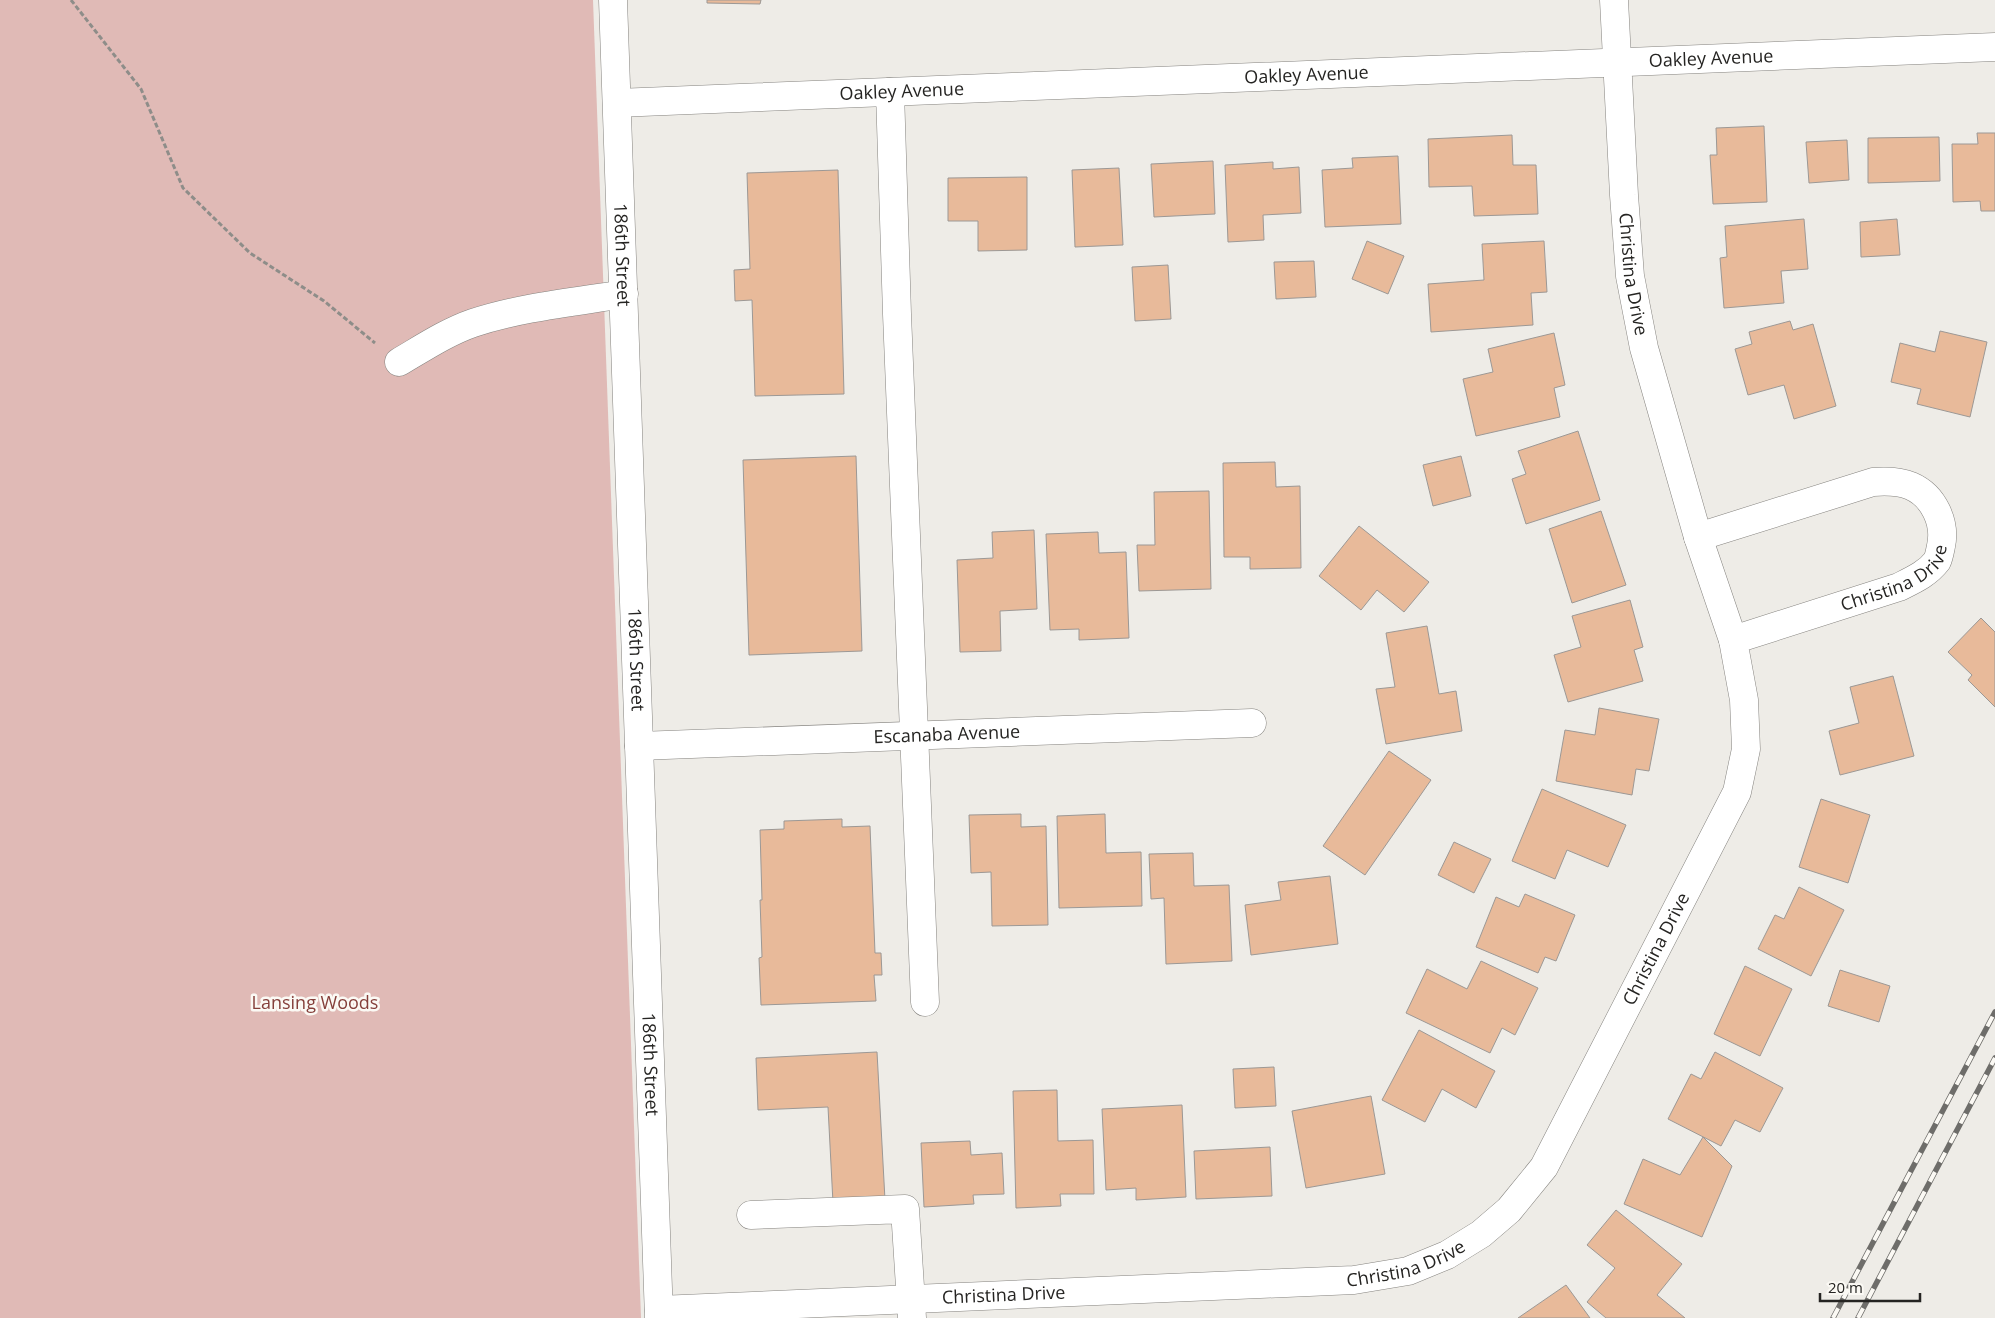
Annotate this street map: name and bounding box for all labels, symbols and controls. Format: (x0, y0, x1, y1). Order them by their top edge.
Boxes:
street label: Oakley Avenue (1648, 43, 1774, 72)
street label: Oakley Avenue (1244, 59, 1369, 89)
street label: Oakley Avenue (839, 76, 964, 105)
street label: 186th Street (609, 203, 637, 307)
street label: Christina Drive (1614, 212, 1654, 337)
street label: Christina Drive (1837, 542, 1952, 616)
street label: 186th Street (623, 608, 651, 712)
street label: Escanaba Avenue (873, 719, 1021, 748)
street label: Christina Drive (1616, 888, 1694, 1009)
park label: Lansing Woods (252, 990, 378, 1014)
street label: 186th Street (637, 1012, 665, 1116)
street label: Christina Drive (1346, 1234, 1469, 1291)
scale bar (1820, 1270, 1920, 1302)
text: 20 m (1828, 1277, 1863, 1297)
street label: Christina Drive (941, 1279, 1066, 1309)

